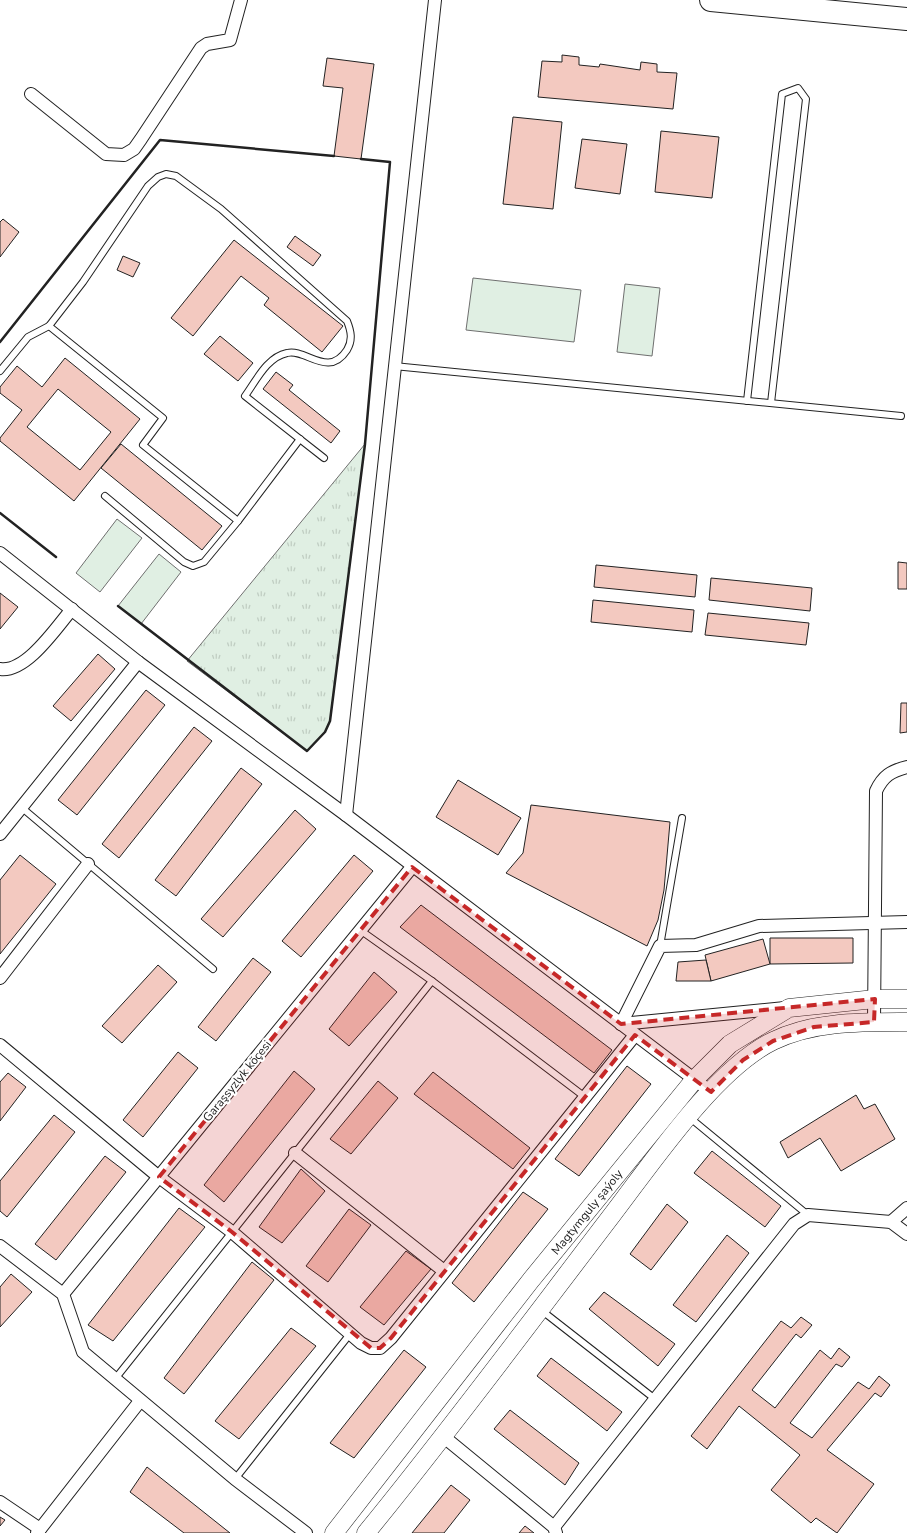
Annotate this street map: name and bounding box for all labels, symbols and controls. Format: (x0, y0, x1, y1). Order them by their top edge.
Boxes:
street label: Garaşsyzlyk köçesi (199, 1037, 275, 1125)
street label: Magtymguly şaýoly (548, 1165, 627, 1258)

